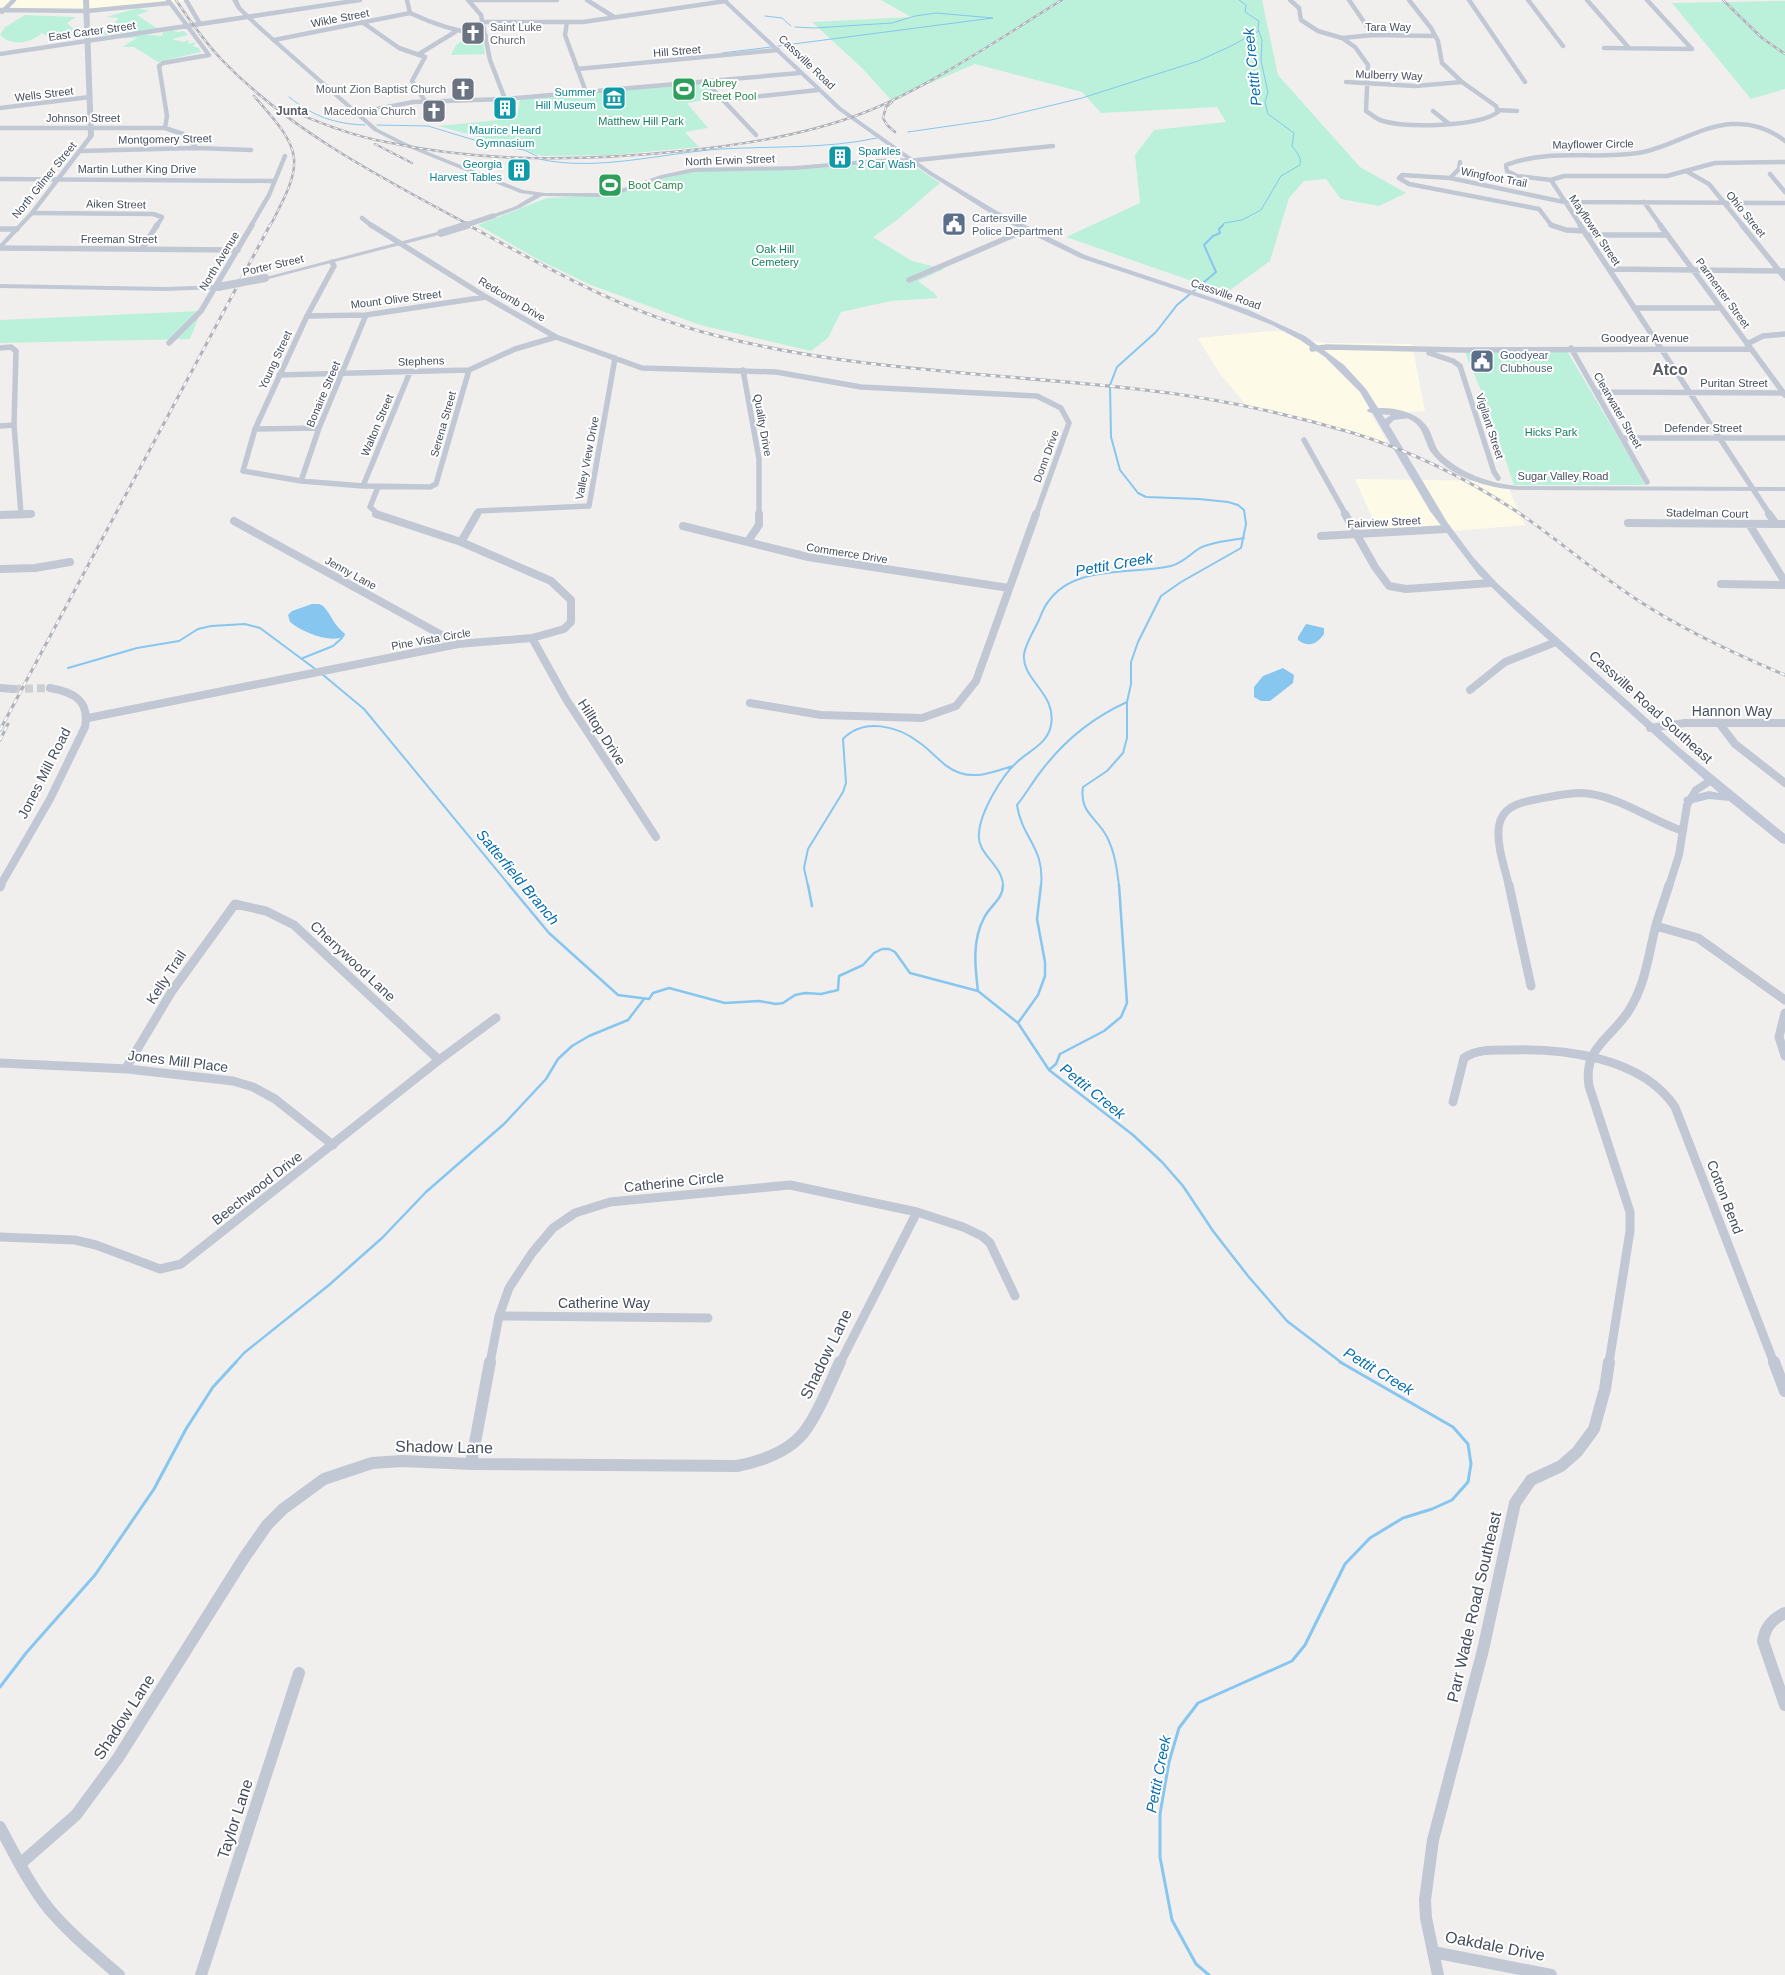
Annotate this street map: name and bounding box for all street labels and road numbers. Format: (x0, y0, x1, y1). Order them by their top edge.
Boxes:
street label: Wikle Street (310, 6, 370, 30)
street label: East Carter Street (48, 19, 136, 43)
street label: Tara Way (1365, 21, 1412, 33)
street label: Cassville Road (776, 32, 838, 92)
street label: Hill Street (653, 43, 701, 59)
street label: Mulberry Way (1355, 68, 1423, 82)
street label: Wells Street (14, 84, 74, 104)
street label: Johnson Street (46, 112, 120, 124)
street label: Montgomery Street (118, 132, 212, 146)
street label: Mayflower Circle (1552, 137, 1634, 151)
street label: North Gilmer Street (10, 139, 78, 221)
street label: North Erwin Street (685, 152, 775, 168)
street label: Martin Luther King Drive (78, 163, 196, 175)
street label: Wingfoot Trail (1460, 165, 1528, 189)
street label: Ohio Street (1724, 189, 1768, 239)
street label: Mayflower Street (1567, 192, 1623, 268)
street label: Aiken Street (86, 197, 146, 211)
street label: North Avenue (197, 229, 241, 293)
street label: Freeman Street (81, 233, 157, 245)
street label: Porter Street (241, 252, 305, 278)
street label: Parmenter Street (1694, 256, 1752, 330)
street label: Redcomb Drive (476, 274, 548, 324)
street label: Cassville Road (1189, 276, 1263, 312)
street label: Mount Olive Street (350, 287, 442, 311)
street label: Young Street (256, 329, 294, 391)
street label: Goodyear Avenue (1601, 332, 1689, 344)
street label: Stephens (398, 354, 445, 368)
street label: Bonaire Street (304, 359, 342, 429)
street label: Clearwater Street (1591, 370, 1645, 450)
street label: Puritan Street (1700, 377, 1768, 389)
street label: Serena Street (428, 390, 458, 458)
street label: Walton Street (359, 392, 395, 458)
street label: Vigilant Street (1474, 392, 1506, 460)
street label: Quality Drive (752, 393, 774, 457)
street label: Valley View Drive (573, 415, 601, 501)
street label: Defender Street (1664, 422, 1742, 434)
street label: Donn Drive (1031, 428, 1061, 484)
street label: Sugar Valley Road (1518, 470, 1608, 482)
street label: Stadelman Court (1666, 506, 1748, 520)
street label: Fairview Street (1347, 514, 1421, 530)
street label: Commerce Drive (805, 541, 889, 565)
street label: Jenny Lane (323, 554, 379, 592)
street label: Pine Vista Circle (390, 626, 472, 652)
street label: Cassville Road Southeast (1586, 647, 1716, 767)
street label: Hilltop Drive (575, 696, 629, 768)
street label: Hannon Way (1692, 703, 1772, 719)
street label: Jones Mill Road (14, 725, 74, 821)
street label: Cherrywood Lane (307, 917, 399, 1005)
street label: Kelly Trail (143, 947, 189, 1007)
street label: Jones Mill Place (127, 1047, 229, 1075)
street label: Beechwood Drive (209, 1148, 305, 1228)
street label: Cotton Bend (1704, 1158, 1746, 1236)
street label: Catherine Circle (623, 1169, 725, 1195)
street label: Catherine Way (558, 1295, 650, 1311)
street label: Shadow Lane (797, 1306, 855, 1402)
street label: Shadow Lane (395, 1438, 493, 1456)
street label: Parr Wade Road Southeast (1444, 1510, 1504, 1704)
street label: Shadow Lane (90, 1671, 158, 1763)
street label: Taylor Lane (214, 1777, 256, 1861)
street label: Oakdale Drive (1444, 1928, 1546, 1964)

